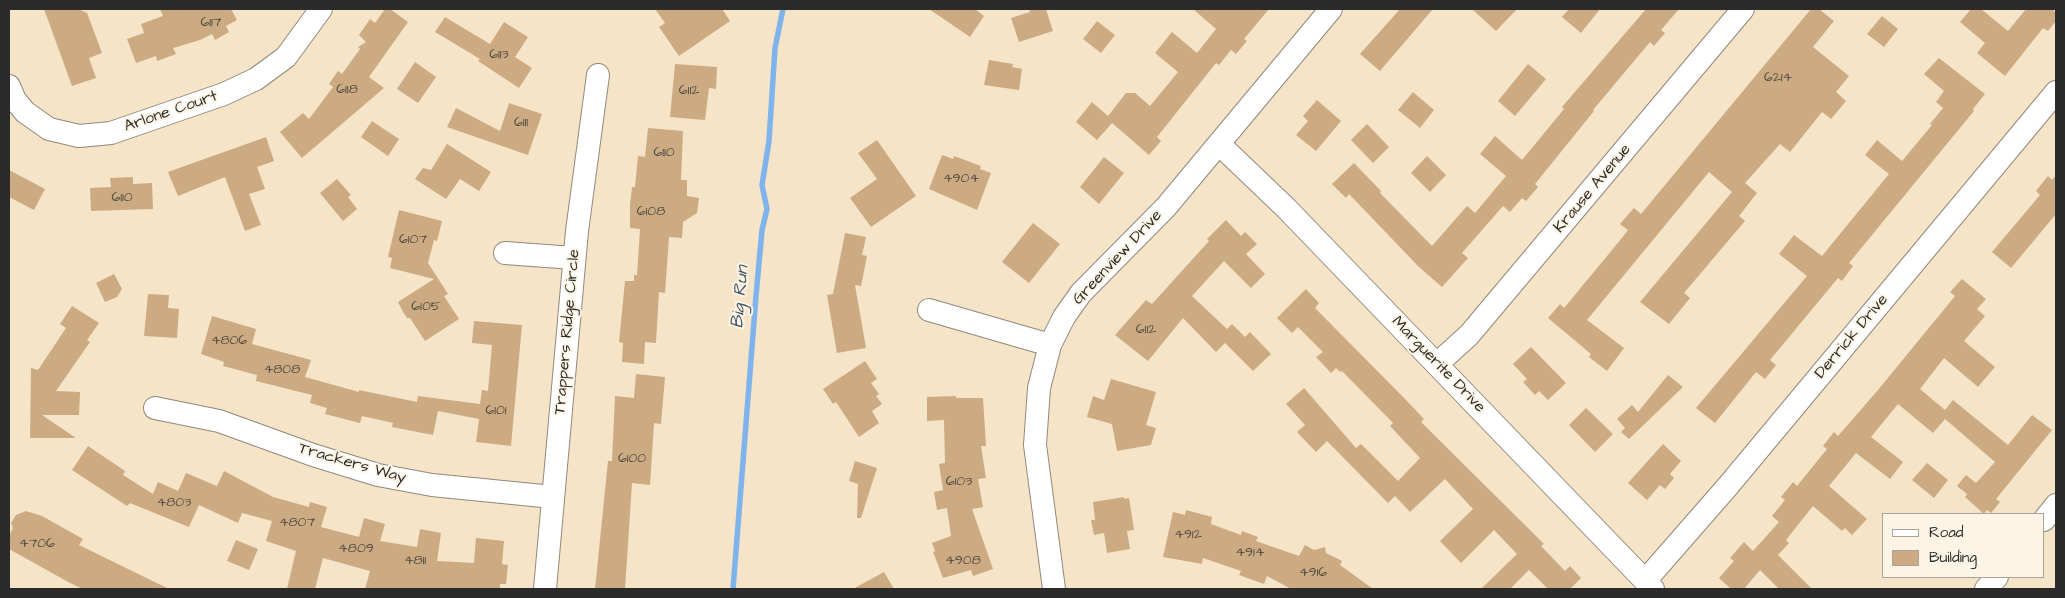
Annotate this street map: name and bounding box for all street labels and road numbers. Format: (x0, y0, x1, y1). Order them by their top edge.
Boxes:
street label: Arlone Court (122, 87, 220, 137)
street label: Krause Avenue (1550, 141, 1636, 237)
street label: Greenview Drive (1069, 207, 1167, 309)
street label: Trappers Ridge Circle (551, 249, 585, 415)
street label: Derrick Drive (1811, 291, 1893, 383)
street label: Marguerite Drive (1387, 313, 1489, 417)
street label: Trackers Way (296, 440, 408, 488)

